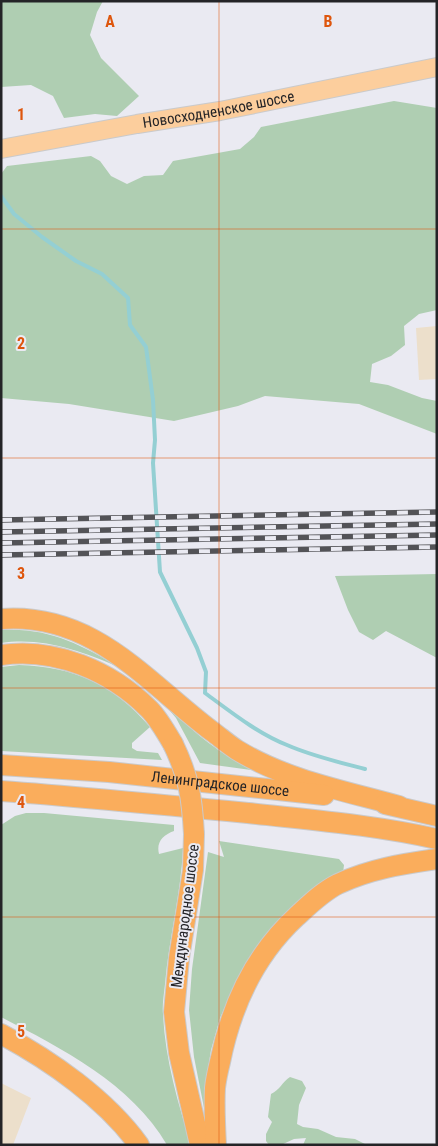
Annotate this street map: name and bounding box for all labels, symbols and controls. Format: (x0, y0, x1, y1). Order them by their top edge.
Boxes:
text: A (105, 12, 115, 31)
text: B (324, 12, 333, 31)
street label: Новосходненское шоссе (141, 87, 296, 132)
text: 1 (17, 105, 25, 124)
text: 2 (17, 334, 25, 353)
text: 3 (17, 564, 25, 583)
street label: Ленинградское шоссе (150, 768, 290, 800)
text: 4 (17, 793, 25, 812)
street label: Международное шоссе (167, 843, 203, 989)
text: 5 (17, 1022, 25, 1041)

